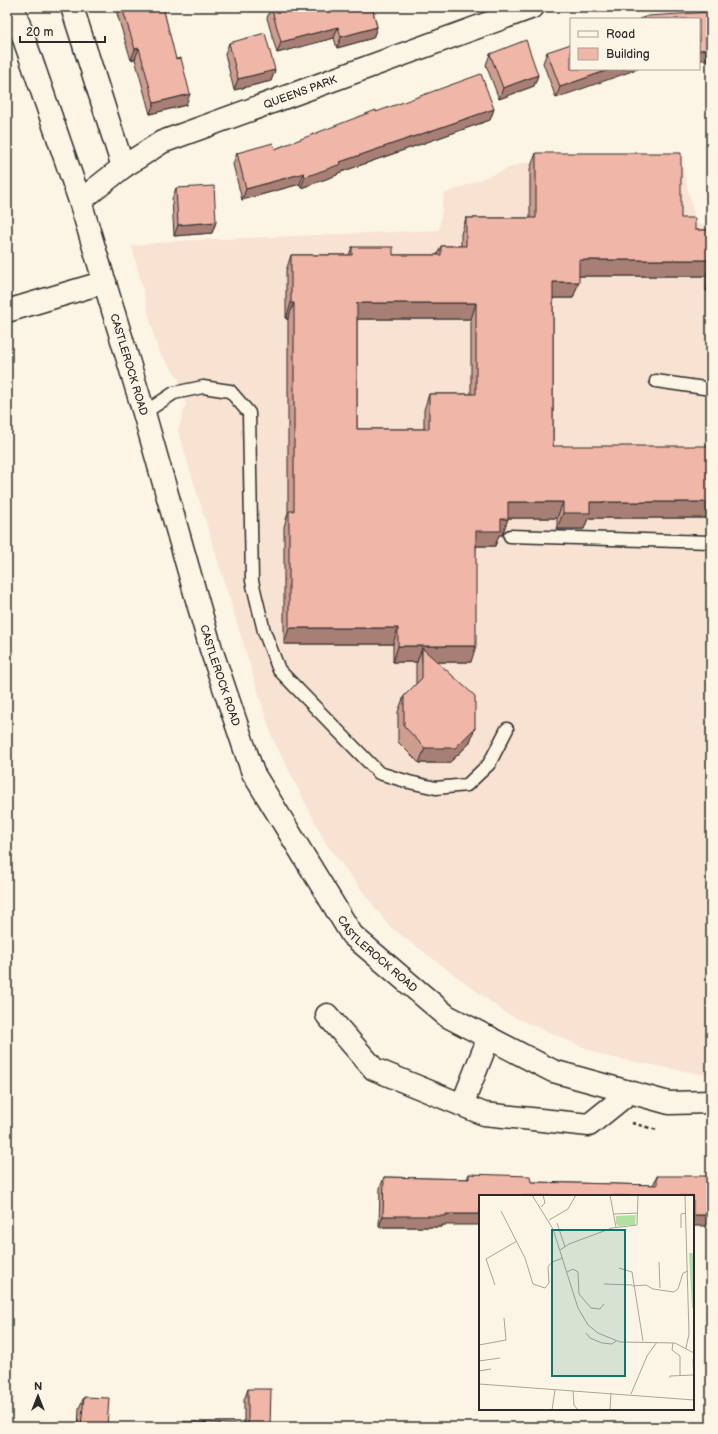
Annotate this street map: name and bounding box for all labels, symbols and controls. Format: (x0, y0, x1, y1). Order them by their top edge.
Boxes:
scale bar (20, 18, 105, 44)
legend (570, 18, 700, 70)
text: 20 m (26, 25, 53, 40)
text: Road (606, 27, 635, 42)
text: Building (606, 47, 650, 62)
street label: QUEENS PARK (262, 73, 339, 112)
street label: CASTLEROCK ROAD (107, 312, 150, 417)
street label: CASTLEROCK ROAD (197, 623, 243, 728)
street label: CASTLEROCK ROAD (335, 913, 420, 995)
inset map (479, 1195, 694, 1410)
north arrow (18, 1376, 58, 1416)
text: N (34, 1380, 42, 1393)

